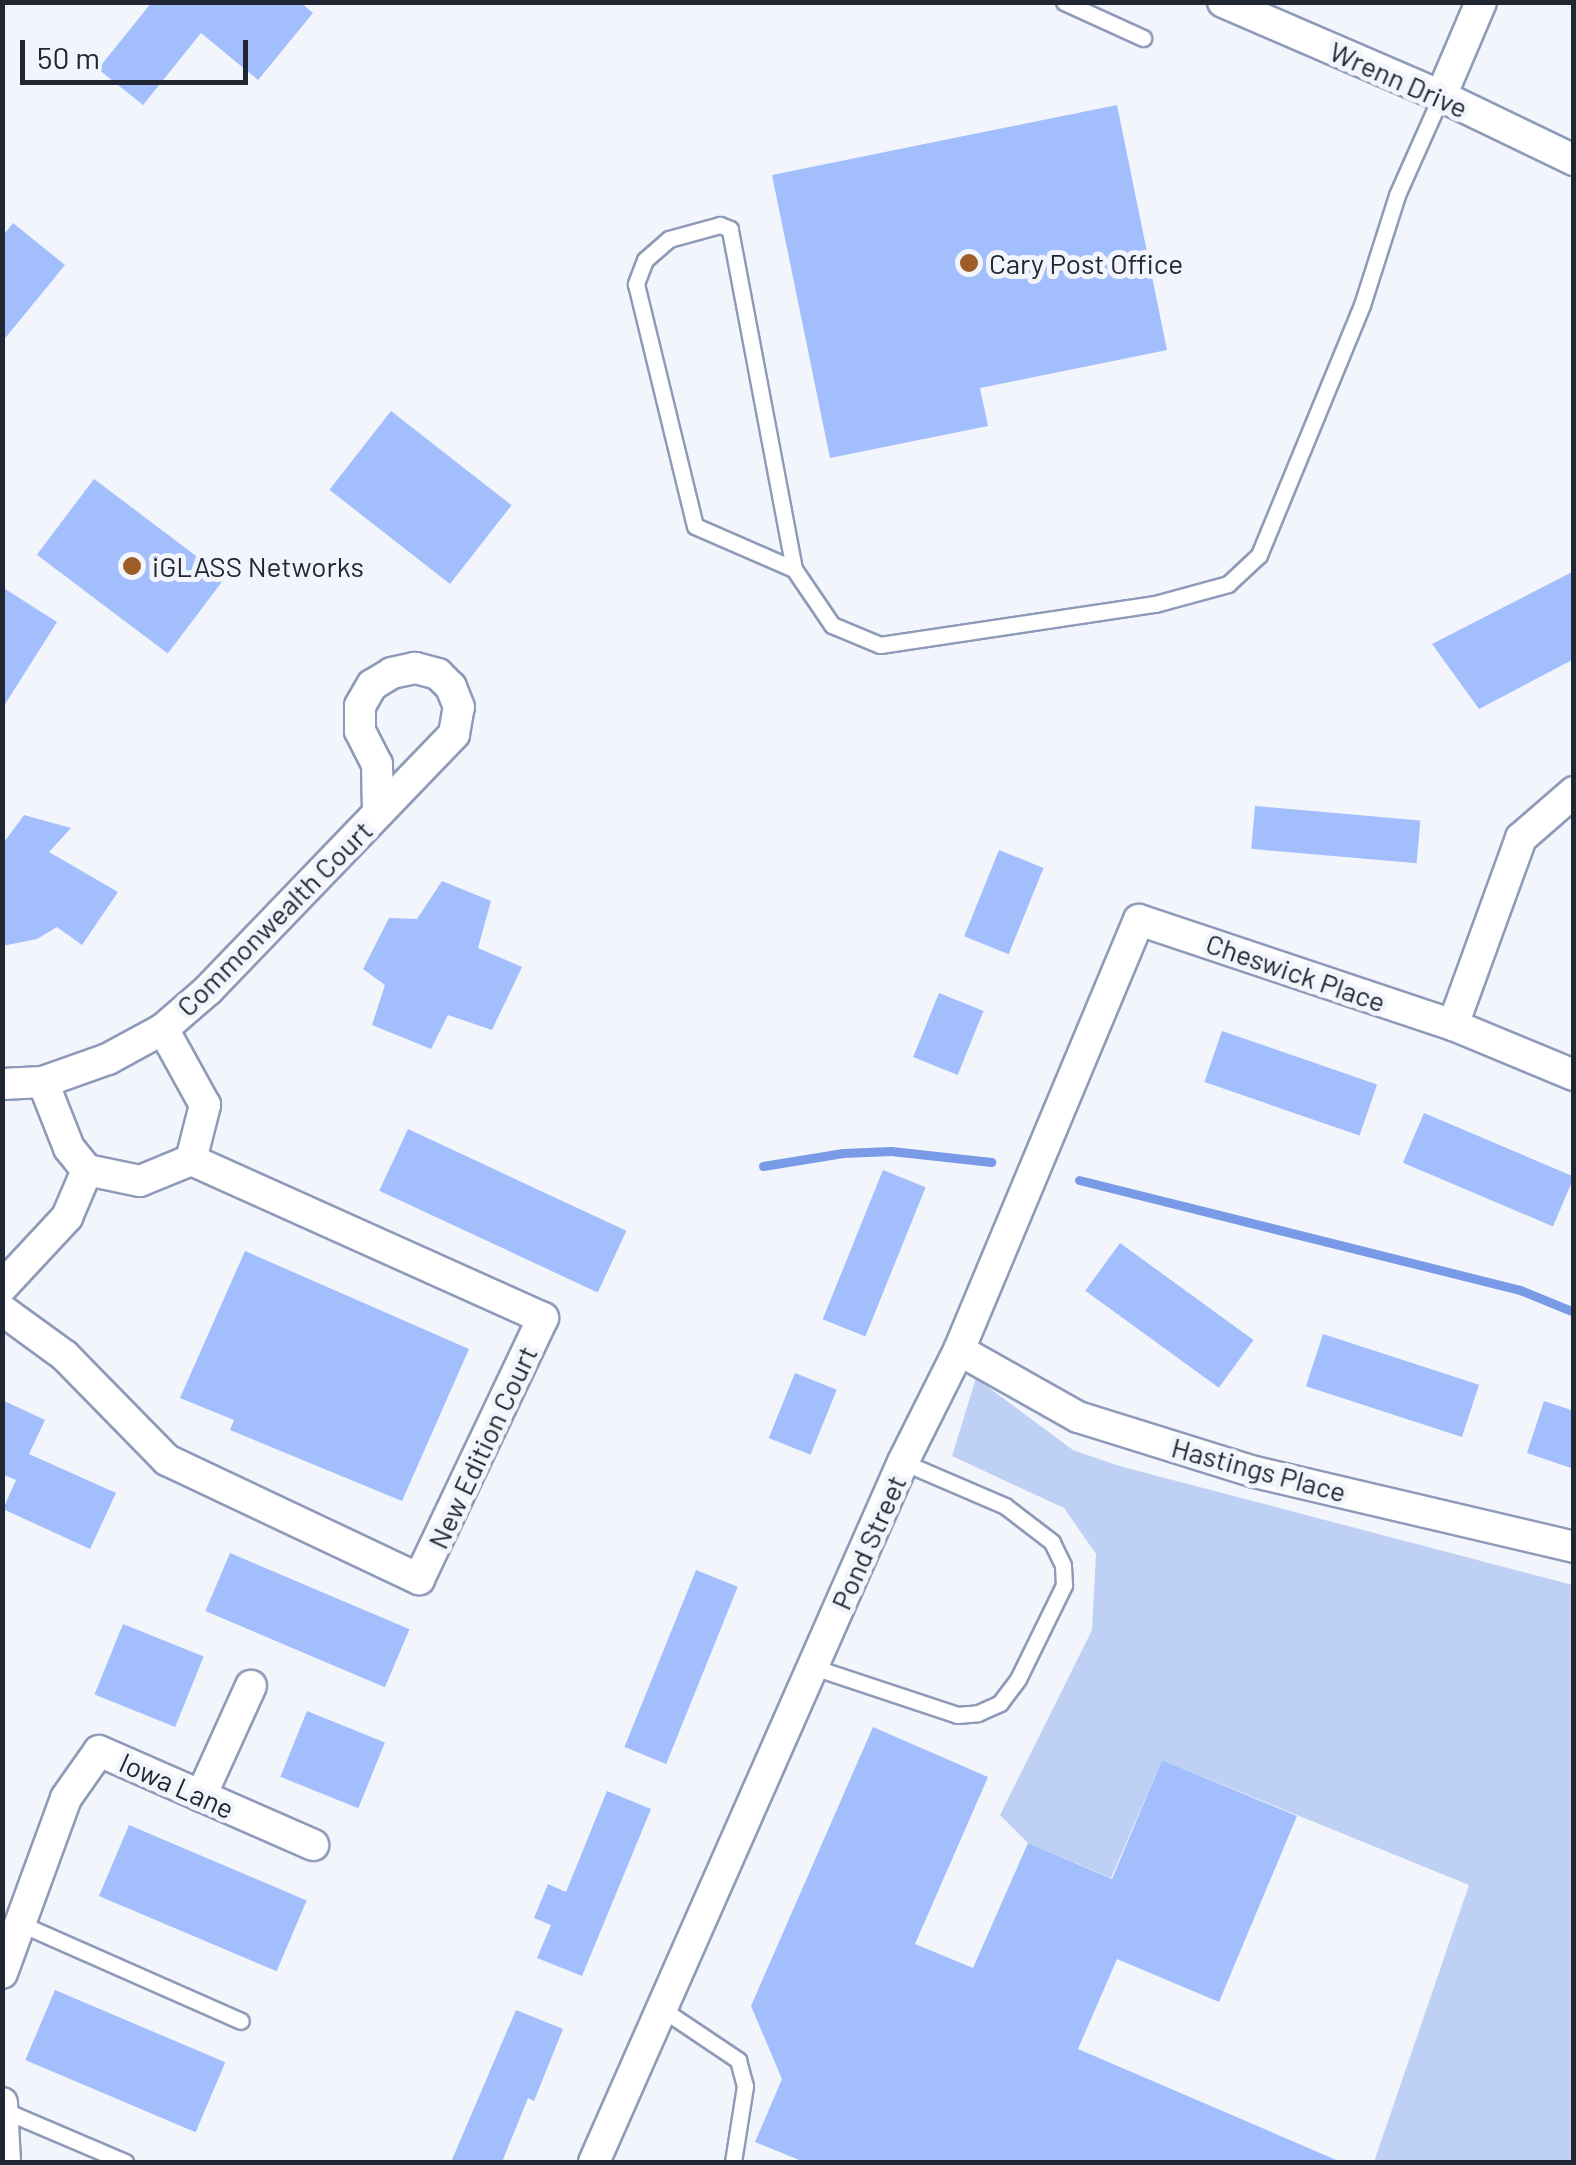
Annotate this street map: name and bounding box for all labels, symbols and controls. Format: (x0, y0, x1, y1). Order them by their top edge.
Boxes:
scale bar (25, 20, 252, 82)
street label: Wrenn Drive (1325, 34, 1473, 124)
text: 50 m (37, 39, 100, 75)
place label: Cary Post Office (989, 246, 1183, 280)
marker: Cary Post Office (958, 252, 980, 274)
place label: iGLASS Networks (152, 549, 364, 583)
marker: iGLASS Networks (121, 555, 143, 577)
street label: Commonwealth Court (169, 813, 379, 1023)
street label: Cheswick Place (1202, 926, 1390, 1018)
street label: New Edition Court (420, 1340, 544, 1554)
street label: Hastings Place (1168, 1430, 1350, 1508)
street label: Pond Street (823, 1470, 913, 1614)
street label: Iowa Lane (115, 1745, 239, 1825)

